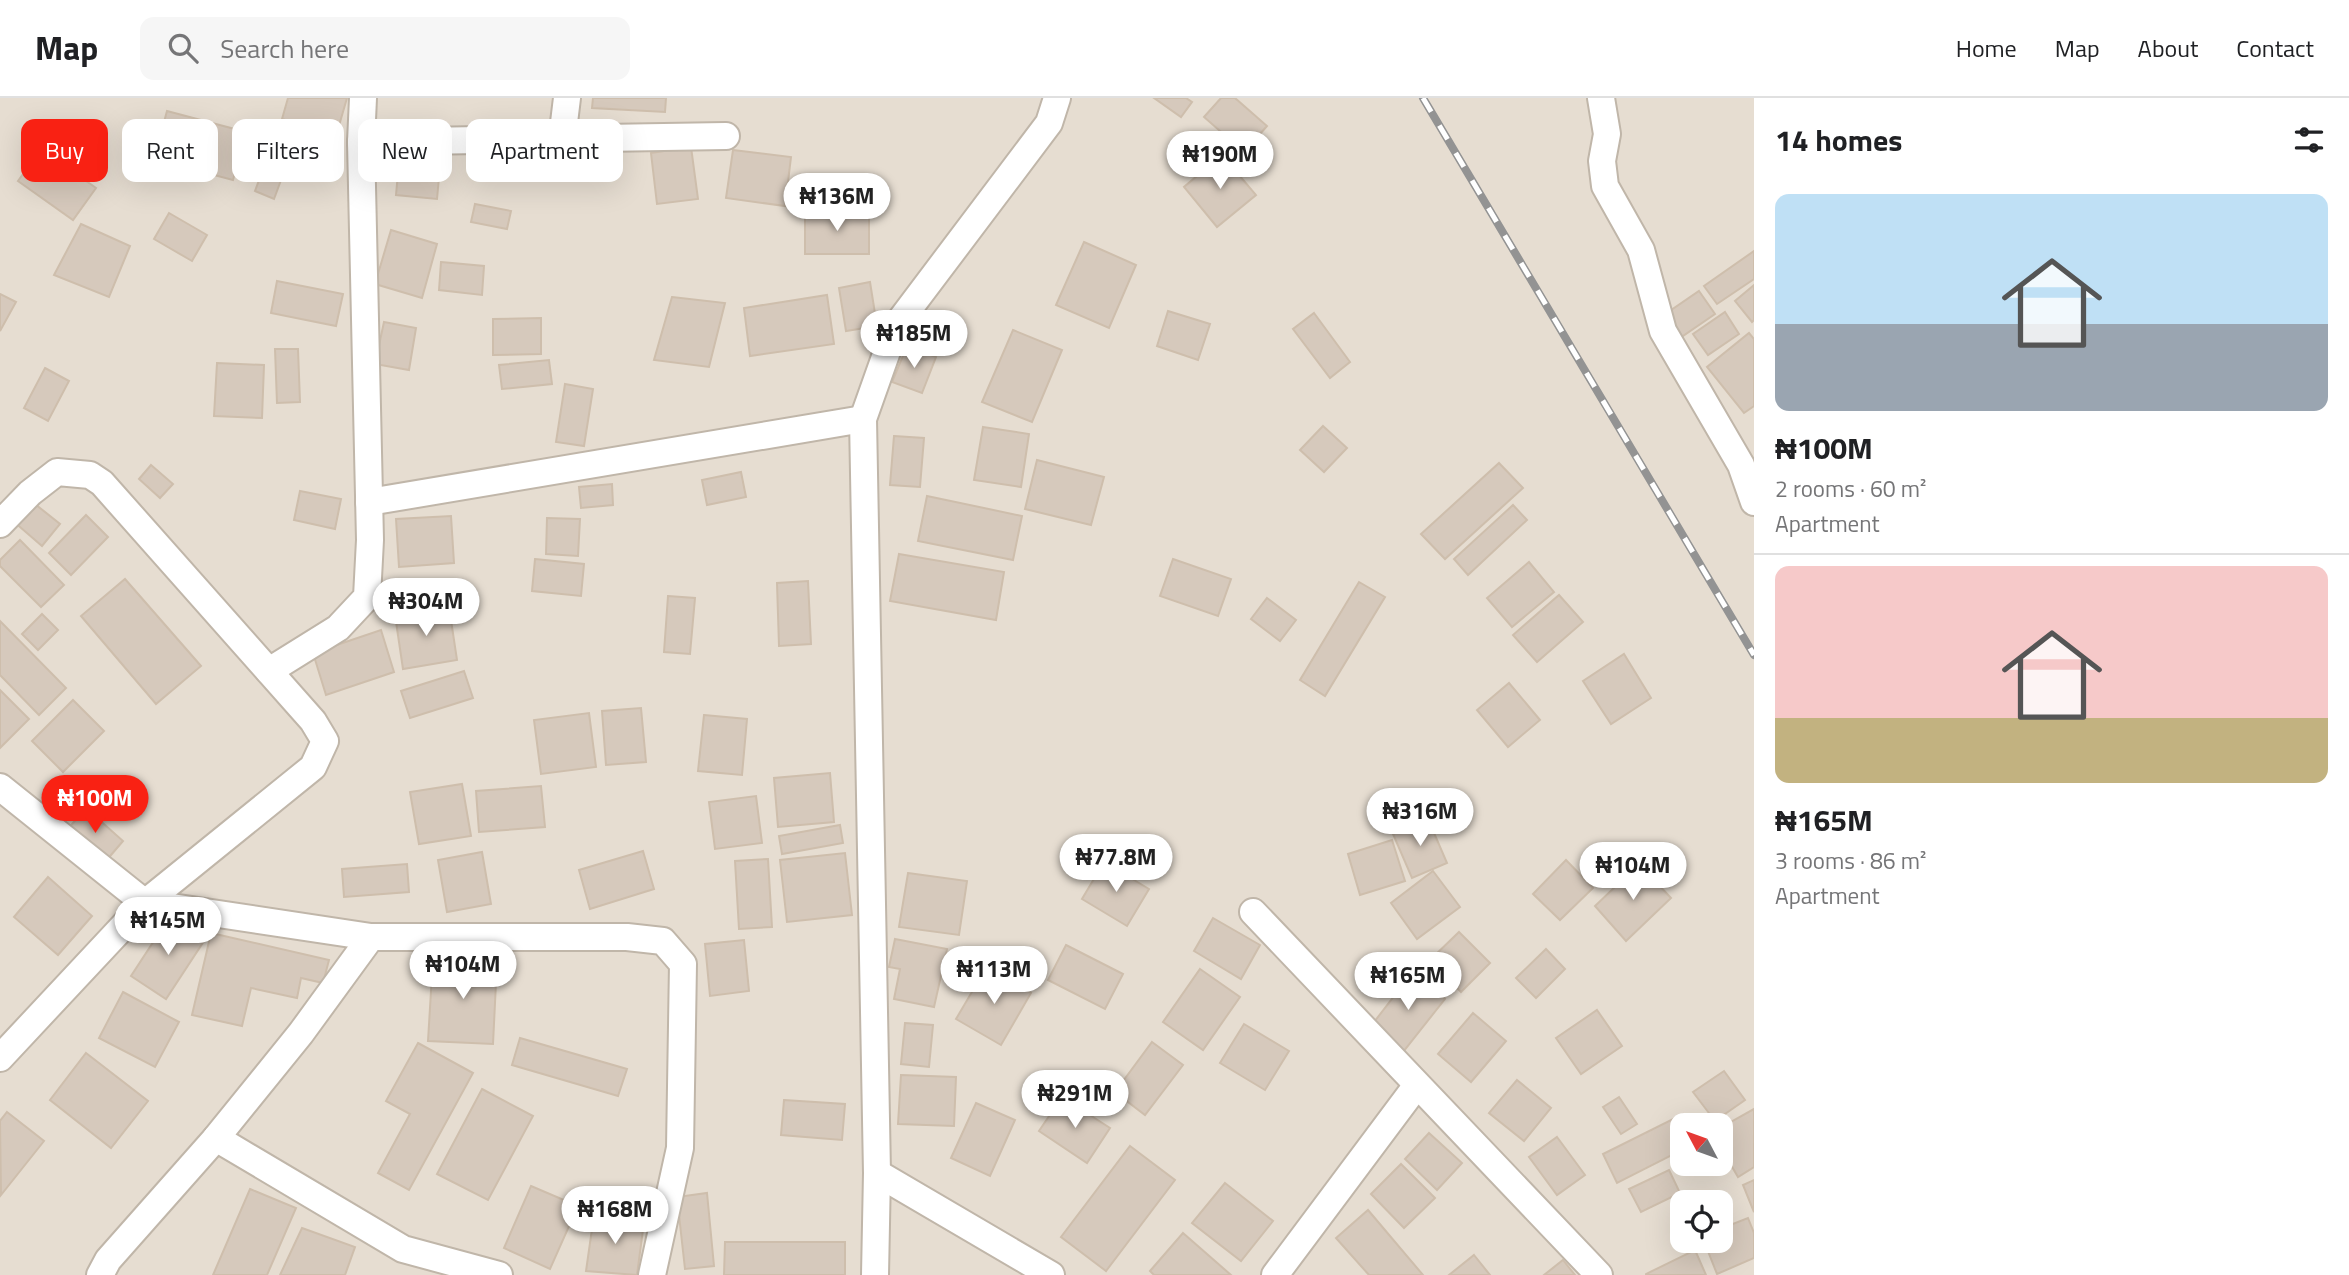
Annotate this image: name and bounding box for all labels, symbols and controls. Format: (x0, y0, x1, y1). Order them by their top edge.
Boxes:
search box (140, 17, 630, 80)
text: Map (35, 23, 98, 73)
icon: search (164, 29, 202, 67)
text: Search here (220, 29, 349, 68)
text: Home (1956, 30, 2017, 66)
text: Map (2055, 30, 2100, 66)
text: About (2138, 30, 2198, 66)
text: Contact (2236, 30, 2314, 66)
text: 14 homes (1775, 117, 1902, 163)
chip: Buy (21, 119, 108, 182)
chip: Rent (122, 119, 218, 182)
chip: Filters (232, 119, 344, 182)
chip: New (358, 119, 452, 182)
chip: Apartment (466, 119, 623, 182)
icon: filters (2290, 121, 2328, 159)
pin: ₦190M (1171, 132, 1269, 191)
text: ₦190M (1183, 136, 1257, 171)
pin: ₦136M (788, 174, 886, 233)
text: ₦136M (800, 178, 874, 213)
icon: home (1989, 240, 2115, 366)
pin: ₦185M (865, 310, 963, 370)
text: ₦185M (877, 315, 951, 350)
text: ₦100M (1775, 425, 1873, 471)
text: 2 rooms · 60 m² (1775, 471, 1926, 506)
text: Apartment (1775, 506, 1880, 541)
pin: ₦304M (377, 578, 475, 638)
text: ₦304M (389, 583, 463, 618)
icon: home (1989, 612, 2115, 738)
pin: ₦100M (46, 776, 144, 835)
text: ₦100M (58, 780, 132, 815)
pin: ₦316M (1371, 788, 1469, 848)
text: ₦316M (1383, 793, 1457, 828)
text: ₦165M (1775, 797, 1873, 843)
pin: ₦77.8M (1059, 834, 1173, 894)
text: ₦77.8M (1076, 839, 1156, 874)
pin: ₦104M (1584, 842, 1682, 902)
text: 3 rooms · 86 m² (1775, 843, 1926, 878)
text: ₦104M (1596, 847, 1670, 882)
text: Apartment (1775, 878, 1880, 913)
pin: ₦145M (119, 898, 217, 957)
text: ₦145M (131, 902, 205, 937)
pin: ₦104M (414, 942, 512, 1001)
text: ₦104M (426, 946, 500, 981)
pin: ₦113M (945, 946, 1043, 1006)
text: ₦113M (957, 951, 1031, 986)
pin: ₦165M (1359, 953, 1457, 1012)
text: ₦165M (1371, 957, 1445, 992)
pin: ₦291M (1026, 1070, 1124, 1130)
text: ₦291M (1038, 1075, 1112, 1110)
north arrow (1670, 1113, 1732, 1176)
map controls (1670, 1113, 1733, 1253)
pin: ₦168M (566, 1186, 664, 1246)
button: locate (1670, 1190, 1733, 1253)
text: ₦168M (578, 1191, 652, 1226)

